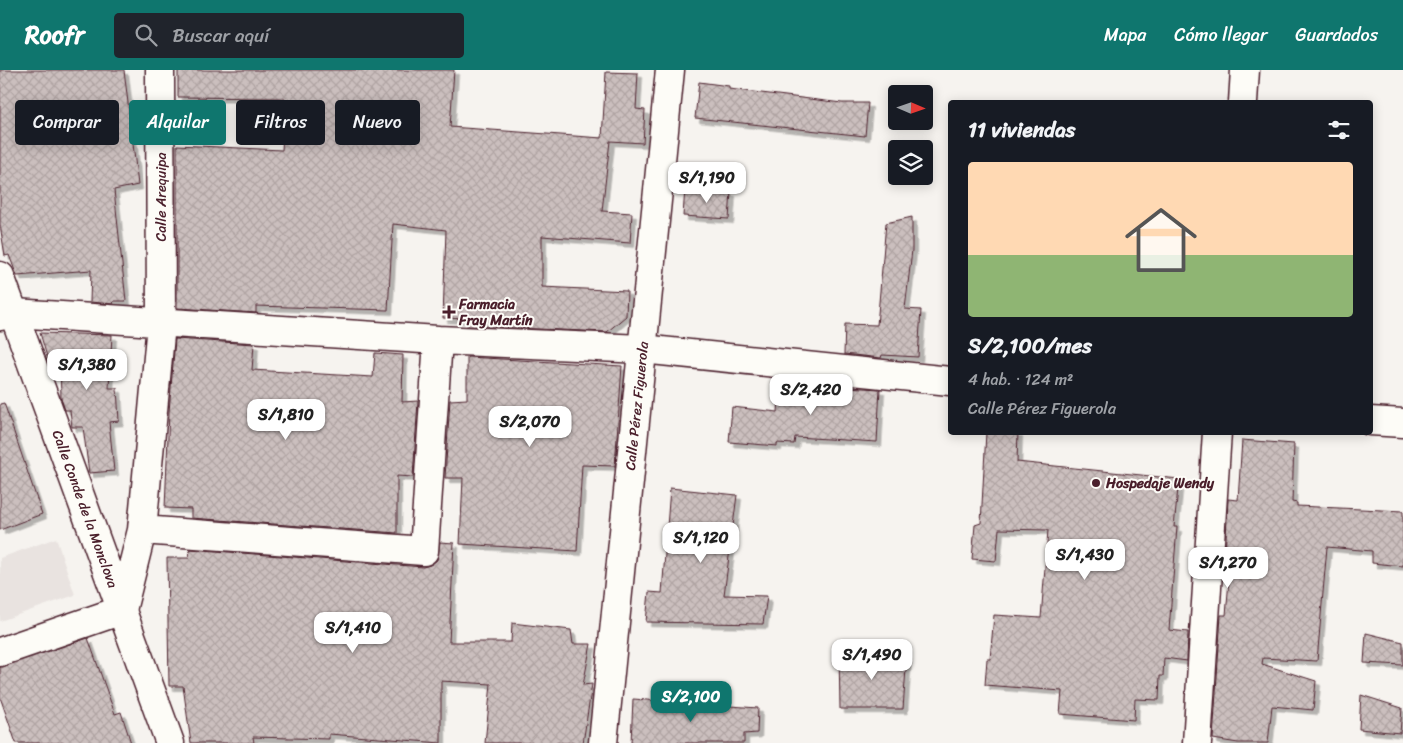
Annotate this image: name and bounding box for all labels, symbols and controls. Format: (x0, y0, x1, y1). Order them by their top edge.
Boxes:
search box (114, 13, 464, 58)
text: Roofr (25, 14, 84, 56)
text: Buscar aquí (172, 19, 269, 52)
text: Mapa (1104, 19, 1146, 51)
text: Cómo llegar (1174, 19, 1267, 51)
text: Guardados (1295, 19, 1378, 51)
icon: search (132, 21, 160, 49)
north arrow (888, 85, 932, 130)
map controls (888, 85, 933, 185)
chip: Comprar (15, 100, 119, 145)
chip: Alquilar (129, 100, 226, 145)
chip: Filtros (236, 100, 325, 145)
chip: Nuevo (335, 100, 420, 145)
text: 11 viviendas (968, 111, 1075, 149)
icon: filters (1325, 116, 1353, 144)
button: layers (888, 140, 933, 185)
street label: Calle Arequipa (149, 153, 174, 241)
pin: S/1,190 (661, 162, 753, 204)
text: S/1,190 (679, 163, 735, 192)
icon: home (1116, 195, 1206, 285)
place label: Farmacia Fray Martín (458, 292, 533, 333)
marker: Farmacia Fray Martín (443, 306, 455, 318)
text: S/2,100/mes (968, 327, 1092, 365)
street label: Calle Pérez Figuerola (618, 339, 656, 472)
pin: S/1,380 (41, 348, 133, 391)
text: S/1,380 (58, 350, 116, 379)
text: 4 hab. · 124 m² (968, 365, 1073, 394)
pin: S/2,420 (765, 374, 857, 416)
text: S/2,420 (781, 375, 841, 404)
text: Calle Pérez Figuerola (968, 394, 1116, 423)
pin: S/1,810 (240, 398, 332, 441)
text: S/1,810 (258, 400, 314, 429)
pin: S/2,070 (484, 406, 576, 448)
text: S/2,070 (500, 407, 560, 436)
street label: Calle Conde de la Monclova (45, 426, 125, 592)
place label: Hospedaje Wendy (1105, 471, 1215, 496)
marker: Hospedaje Wendy (1090, 477, 1102, 489)
pin: S/1,120 (655, 522, 747, 564)
text: S/1,120 (673, 523, 729, 552)
pin: S/1,430 (1039, 538, 1131, 581)
text: S/1,430 (1056, 540, 1114, 569)
pin: S/1,270 (1182, 546, 1274, 589)
text: S/1,270 (1199, 548, 1257, 577)
pin: S/1,410 (307, 612, 399, 654)
text: S/1,410 (325, 613, 381, 642)
pin: S/1,490 (826, 638, 918, 681)
text: S/1,490 (842, 640, 902, 669)
pin: S/2,100 (645, 680, 737, 723)
text: S/2,100 (662, 682, 720, 711)

